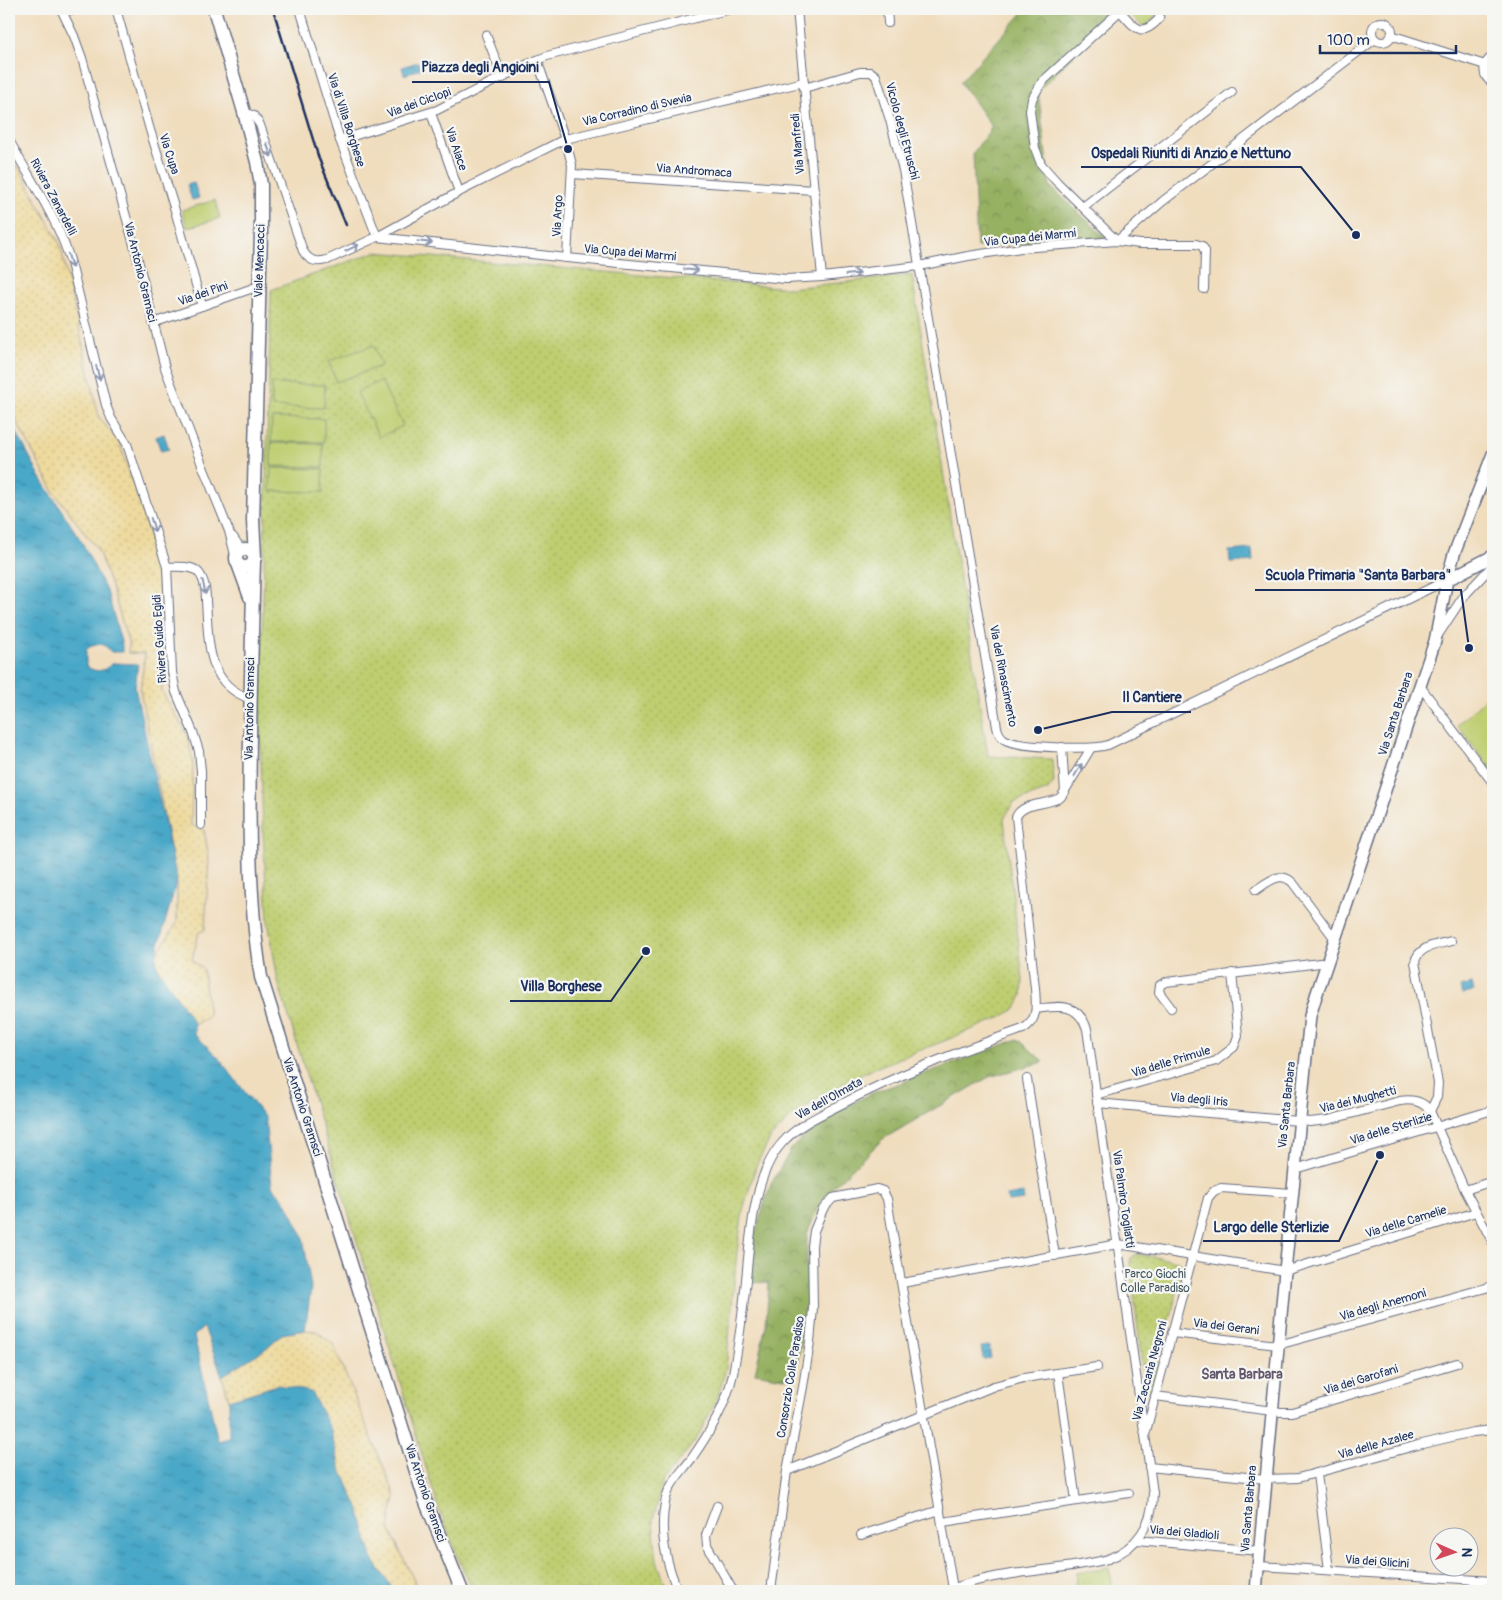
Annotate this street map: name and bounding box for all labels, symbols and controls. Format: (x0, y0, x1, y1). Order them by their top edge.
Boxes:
scale bar (1320, 22, 1456, 54)
text: 100 m (1327, 31, 1370, 50)
callout: Piazza degli Angioini (412, 53, 549, 82)
text: Piazza degli Angioini (421, 59, 539, 76)
street label: Via di Villa Borghese (324, 71, 368, 169)
street label: Vicolo degli Etruschi (882, 81, 922, 181)
street label: Via dei Ciclopi (385, 84, 453, 122)
street label: Via Corradino di Svevia (581, 90, 693, 130)
street label: Via Manfredi (788, 113, 808, 175)
street label: Via Aiace (442, 125, 470, 173)
street label: Via Cupa (155, 132, 183, 177)
callout: Ospedali Riuniti di Anzio e Nettuno (1081, 138, 1301, 167)
one-way arrow (265, 142, 274, 158)
text: Ospedali Riuniti di Anzio e Nettuno (1091, 145, 1292, 162)
street label: Riviera Zanardelli (26, 156, 80, 238)
street label: Via Andromaca (656, 161, 733, 181)
street label: Via Argo (549, 194, 567, 237)
street label: Via Antonio Gramsci (120, 220, 160, 324)
street label: Viale Mencacci (251, 224, 269, 298)
street label: Via Cupa dei Marmi (983, 226, 1077, 250)
one-way arrow (417, 237, 433, 247)
street label: Via Cupa dei Marmi (583, 241, 677, 265)
one-way arrow (344, 243, 359, 253)
one-way arrow (66, 253, 76, 269)
one-way arrow (683, 265, 699, 275)
one-way arrow (845, 269, 861, 279)
street label: Via dei Pini (176, 278, 230, 310)
one-way arrow (94, 365, 103, 381)
one-way arrow (149, 516, 159, 532)
callout: Scuola Primaria "Santa Barbara" (1255, 561, 1461, 590)
text: Scuola Primaria "Santa Barbara" (1265, 567, 1451, 584)
one-way arrow (200, 579, 209, 595)
street label: Riviera Guido Egidi (149, 594, 171, 684)
street label: Via del Rinascimento (986, 624, 1020, 729)
street label: Via Antonio Gramsci (242, 657, 258, 761)
street label: Via Santa Barbara (1375, 670, 1417, 758)
callout: Il Cantiere (1112, 683, 1191, 712)
text: Il Cantiere (1122, 689, 1183, 706)
one-way arrow (1073, 764, 1083, 778)
callout: Villa Borghese (510, 972, 611, 1001)
text: Villa Borghese (520, 978, 603, 995)
street label: Via delle Primule (1130, 1043, 1212, 1081)
street label: Via Antonio Gramsci (279, 1056, 325, 1158)
street label: Via Santa Barbara (1275, 1060, 1299, 1149)
street label: Via dell'Olmata (793, 1074, 865, 1124)
street label: Via dei Mughetti (1318, 1083, 1398, 1117)
street label: Via degli Iris (1169, 1090, 1229, 1110)
street label: Via delle Sterlizie (1348, 1109, 1434, 1149)
street label: Via Palmiro Togliatti (1109, 1149, 1137, 1249)
street label: Via delle Camelie (1364, 1203, 1448, 1241)
callout: Largo delle Sterlizie (1203, 1212, 1339, 1241)
text: Largo delle Sterlizie (1213, 1219, 1330, 1236)
park label: Parco Giochi Colle Paradiso (1120, 1267, 1190, 1296)
street label: Via degli Anemoni (1338, 1285, 1428, 1325)
street label: Consorzio Colle Paradiso (774, 1314, 808, 1439)
street label: Via dei Gerani (1192, 1316, 1260, 1338)
street label: Via Zaccaria Negroni (1129, 1319, 1171, 1423)
street label: Via dei Garofani (1322, 1362, 1400, 1398)
district label: Santa Barbara (1201, 1366, 1283, 1383)
street label: Via delle Azalee (1337, 1427, 1416, 1463)
street label: Via Antonio Gramsci (401, 1442, 449, 1544)
street label: Via Santa Barbara (1238, 1464, 1260, 1553)
street label: Via dei Gladioli (1149, 1522, 1219, 1544)
north arrow (1430, 1528, 1480, 1578)
text: N (1458, 1547, 1475, 1557)
street label: Via dei Glicini (1345, 1552, 1409, 1572)

